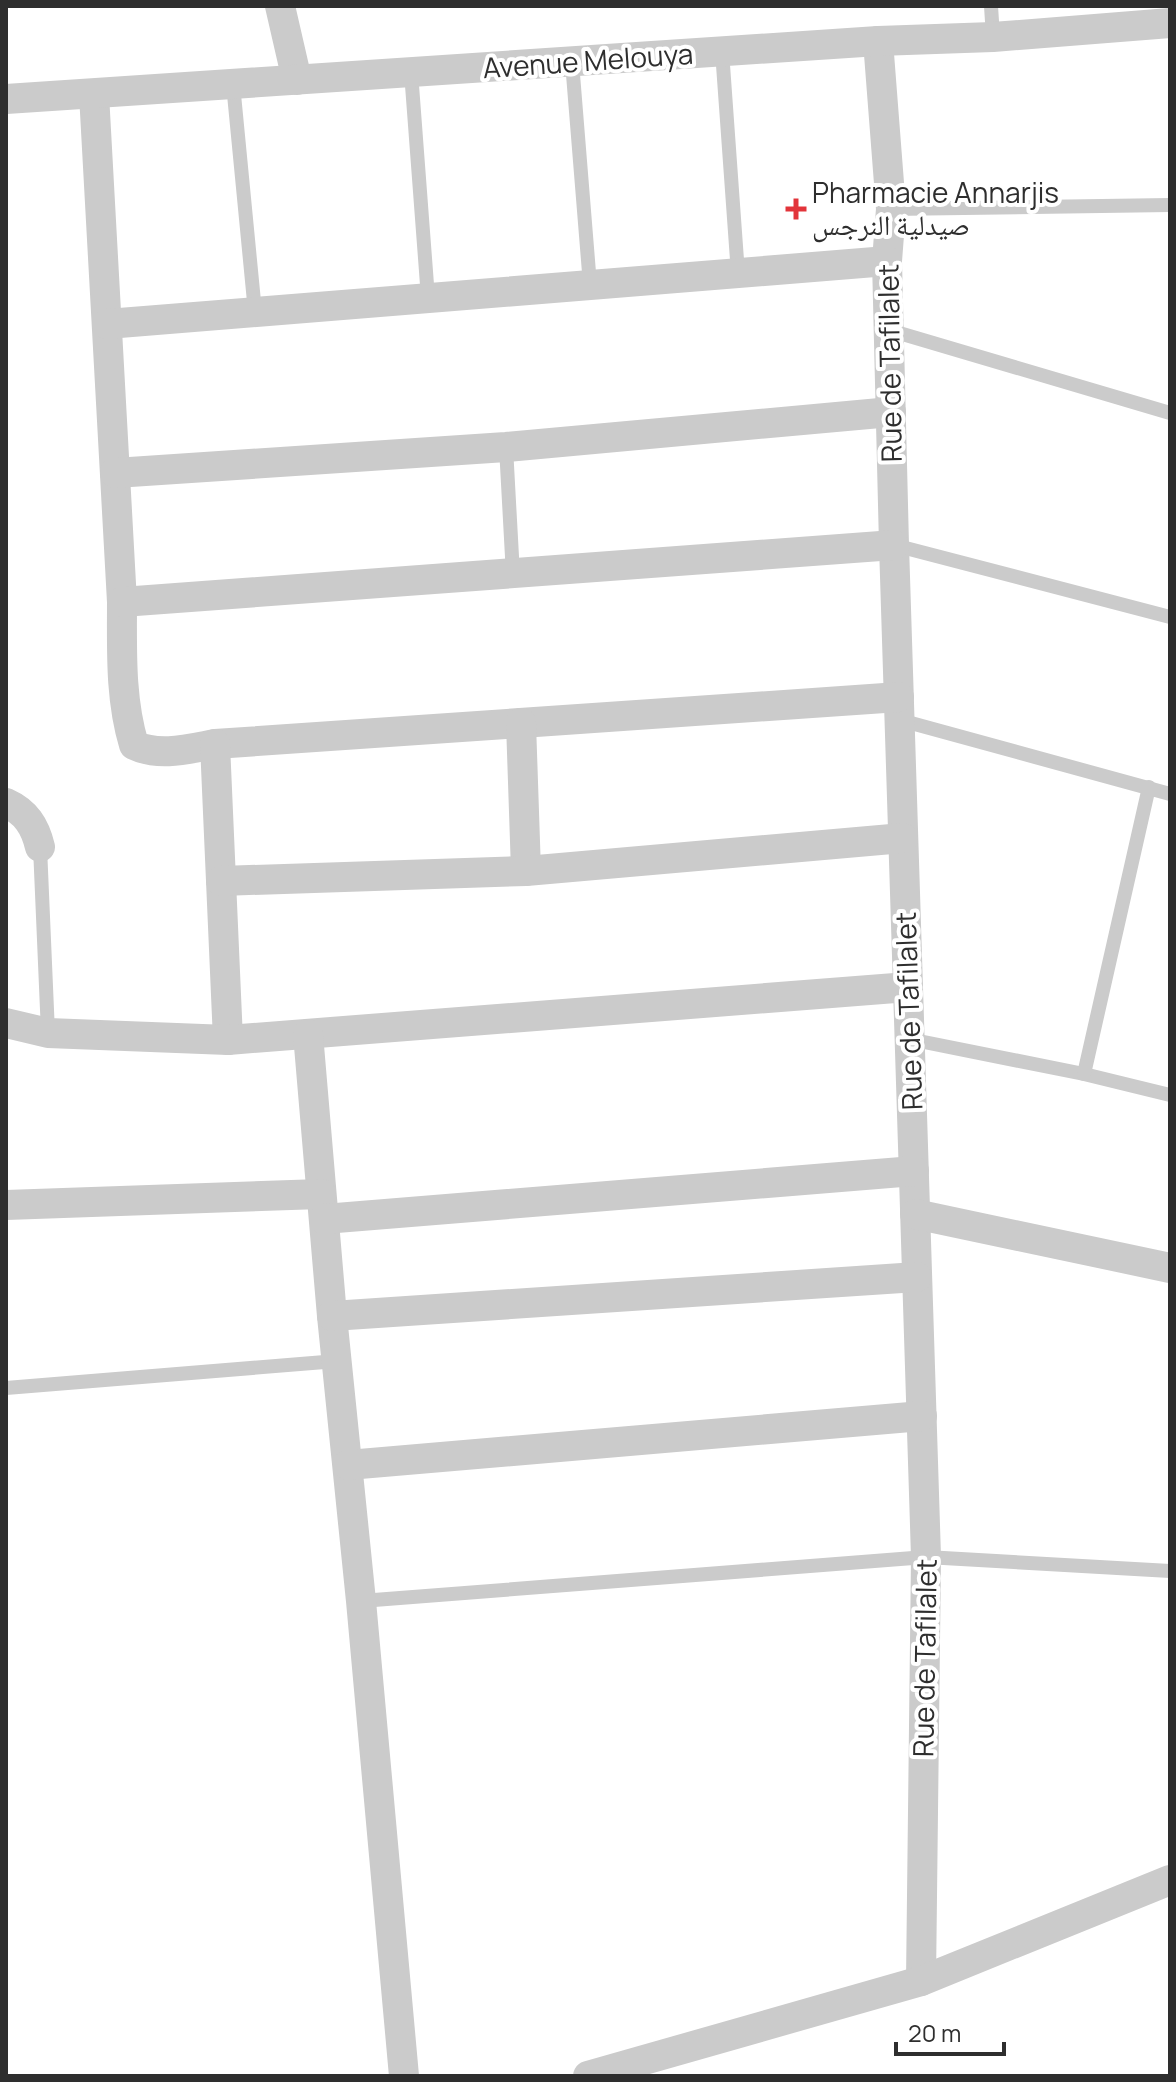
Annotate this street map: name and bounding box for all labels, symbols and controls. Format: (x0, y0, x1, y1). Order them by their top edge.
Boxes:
street label: Avenue Melouya (481, 34, 694, 86)
place label: Pharmacie Annarjis صيدلية النرجس (812, 173, 1059, 243)
marker: Pharmacie Annarjis صيدلية النرجس (787, 200, 805, 218)
street label: Rue de Tafilalet (868, 264, 910, 462)
street label: Rue de Tafilalet (886, 911, 930, 1111)
street label: Rue de Tafilalet (903, 1559, 945, 1757)
scale bar (896, 2006, 1004, 2056)
text: 20 m (908, 2016, 961, 2049)

